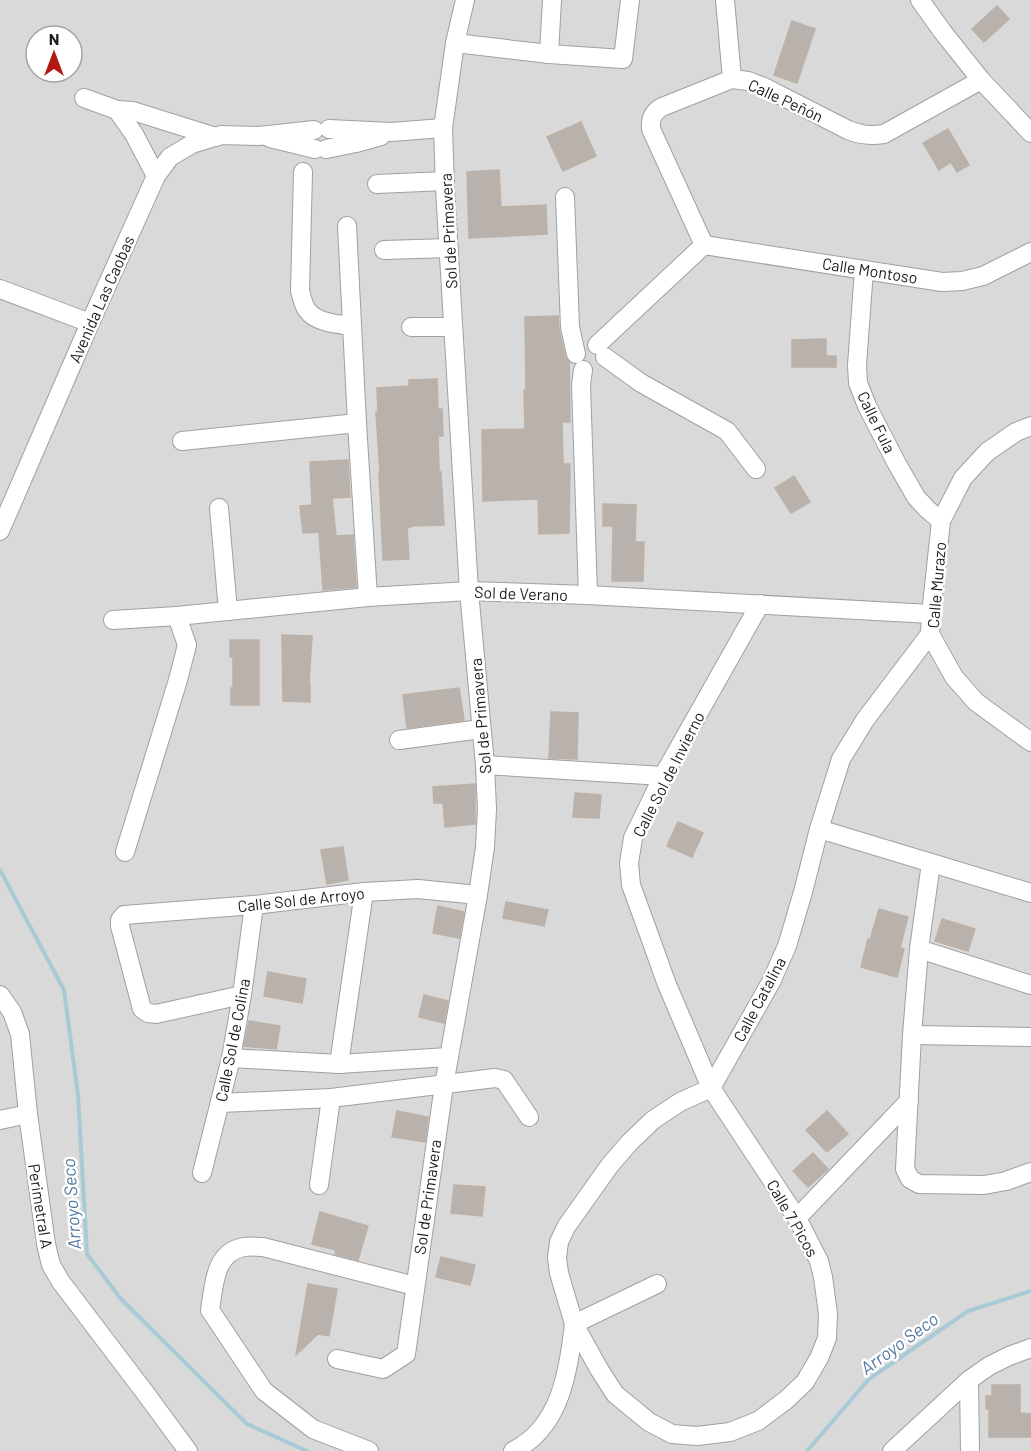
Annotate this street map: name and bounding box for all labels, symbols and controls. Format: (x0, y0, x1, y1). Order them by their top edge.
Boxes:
north arrow (24, 24, 84, 84)
text: N (49, 29, 59, 48)
street label: Calle Peñón (746, 74, 826, 126)
street label: Sol de Primavera (435, 173, 461, 289)
street label: Avenida Las Caobas (64, 232, 138, 366)
street label: Calle Montoso (821, 253, 919, 287)
street label: Calle Fula (854, 388, 900, 456)
street label: Calle Murazo (923, 541, 949, 629)
street label: Sol de Verano (474, 582, 568, 604)
street label: Sol de Primavera (465, 657, 495, 775)
street label: Calle Sol de Invierno (628, 708, 708, 840)
street label: Calle Sol de Arroyo (236, 883, 366, 915)
street label: Calle Catalina (729, 953, 789, 1045)
street label: Calle Sol de Colina (211, 977, 253, 1103)
street label: Sol de Primavera (410, 1138, 444, 1256)
water label: Arroyo Seco (57, 1158, 85, 1250)
street label: Perimetral A (25, 1162, 57, 1250)
street label: Calle 7 Picos (763, 1176, 823, 1260)
water label: Arroyo Seco (856, 1307, 942, 1379)

